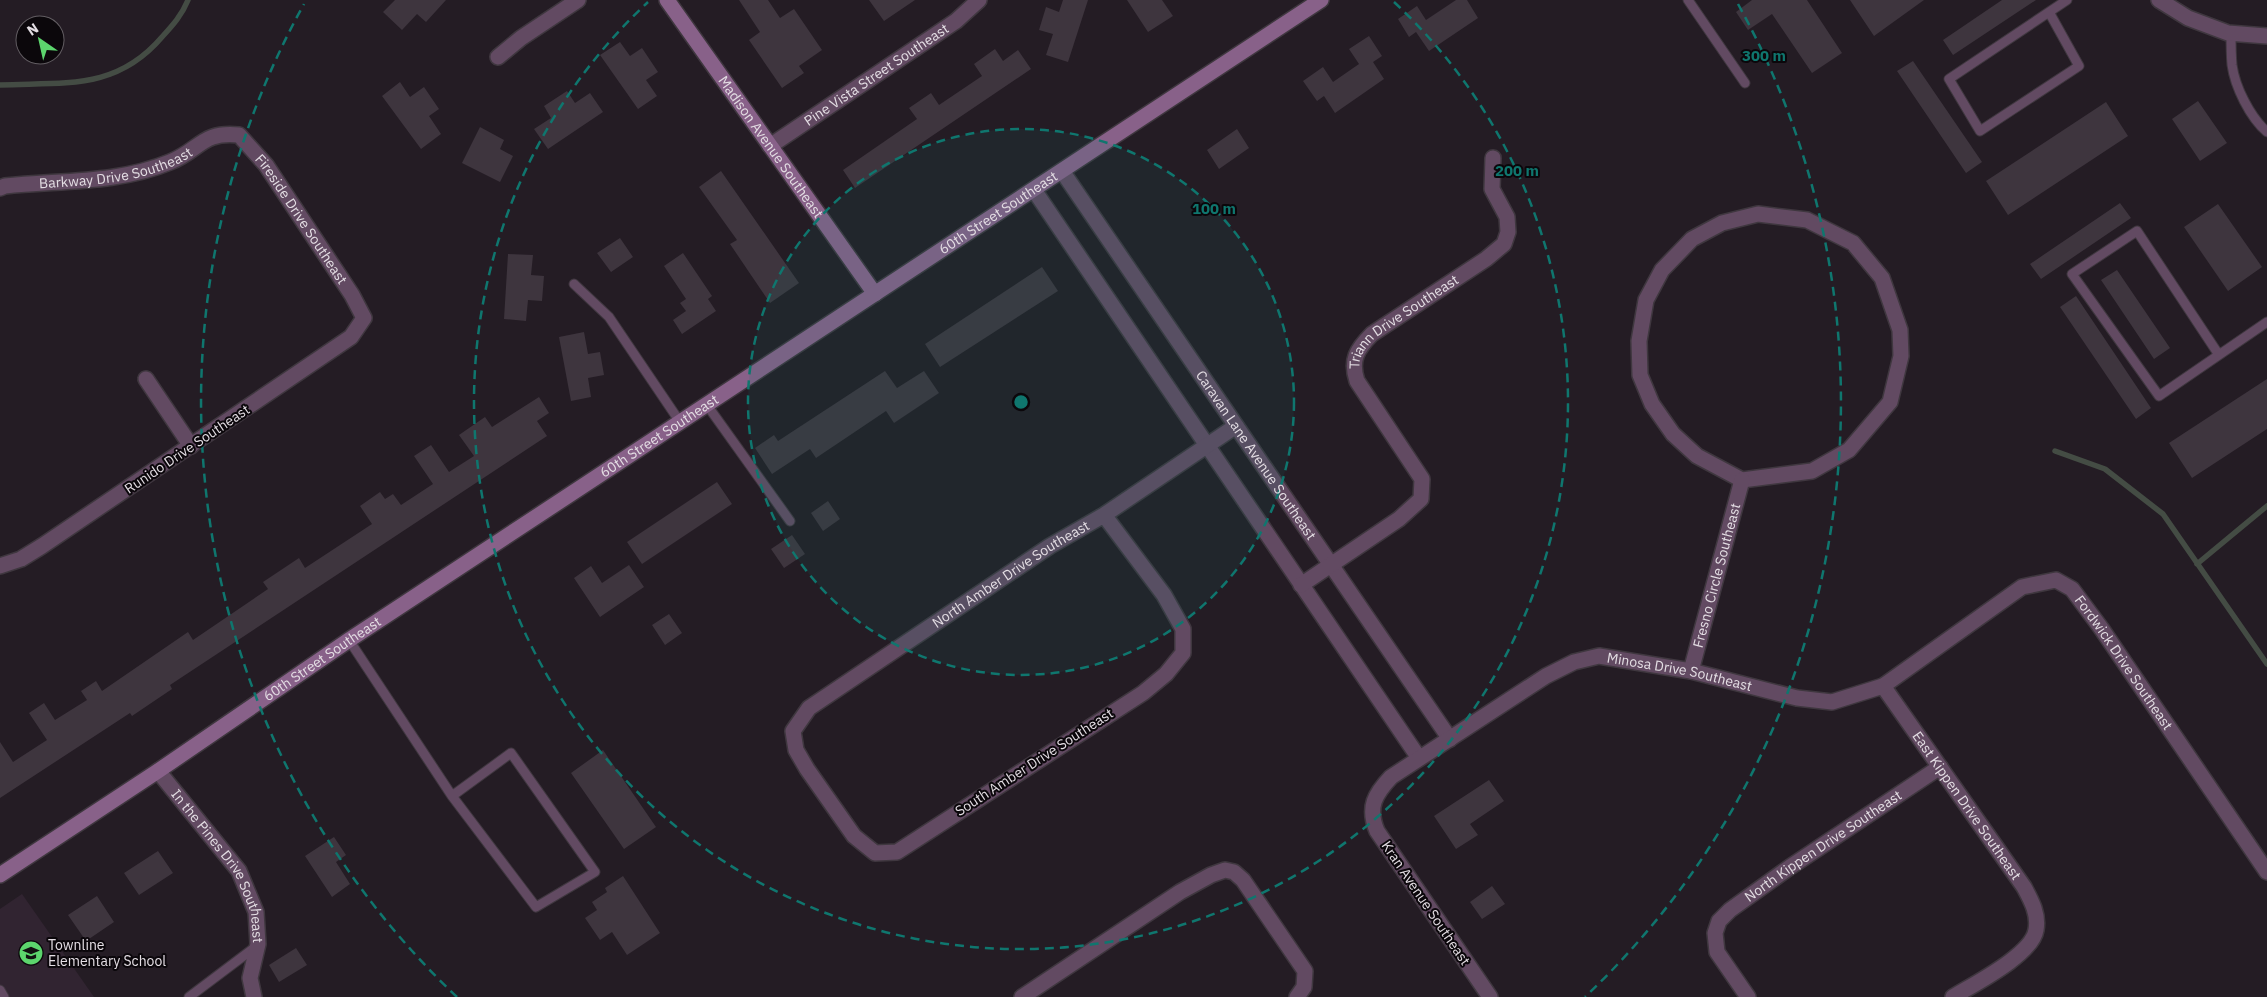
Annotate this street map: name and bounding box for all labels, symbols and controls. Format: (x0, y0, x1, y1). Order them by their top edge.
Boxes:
north arrow (15, 15, 65, 65)
text: N (23, 19, 42, 40)
street label: Pine Vista Street Southeast (800, 19, 952, 130)
text: 300 m (1742, 46, 1786, 65)
street label: Madison Avenue Southeast (714, 72, 827, 222)
street label: Barkway Drive Southeast (38, 143, 196, 192)
street label: Fireside Drive Southeast (251, 150, 351, 288)
text: 200 m (1495, 161, 1539, 180)
street label: 60th Street Southeast (935, 167, 1061, 258)
text: 100 m (1192, 199, 1236, 218)
street label: Triann Drive Southeast (1345, 271, 1462, 369)
street label: Caravan Lane Avenue Southeast (1192, 367, 1320, 543)
street label: 60th Street Southeast (596, 390, 722, 481)
centre of rings (1012, 393, 1030, 411)
street label: Runido Drive Southeast (121, 400, 253, 498)
street label: Fresno Circle Southeast (1689, 501, 1744, 650)
street label: North Amber Drive Southeast (929, 516, 1093, 632)
street label: Fordwick Drive Southeast (2071, 592, 2177, 733)
street label: 60th Street Southeast (260, 612, 384, 705)
street label: Minosa Drive Southeast (1606, 648, 1754, 695)
street label: South Amber Drive Southeast (952, 704, 1117, 820)
street label: East Kippen Drive Southeast (1908, 728, 2025, 883)
street label: In the Pines Drive Southeast (167, 786, 267, 943)
street label: North Kippen Drive Southeast (1741, 786, 1905, 906)
street label: Kran Avenue Southeast (1378, 837, 1474, 969)
place label: Townline Elementary School (48, 936, 166, 970)
school or university icon: Townline Elementary School (18, 940, 44, 966)

